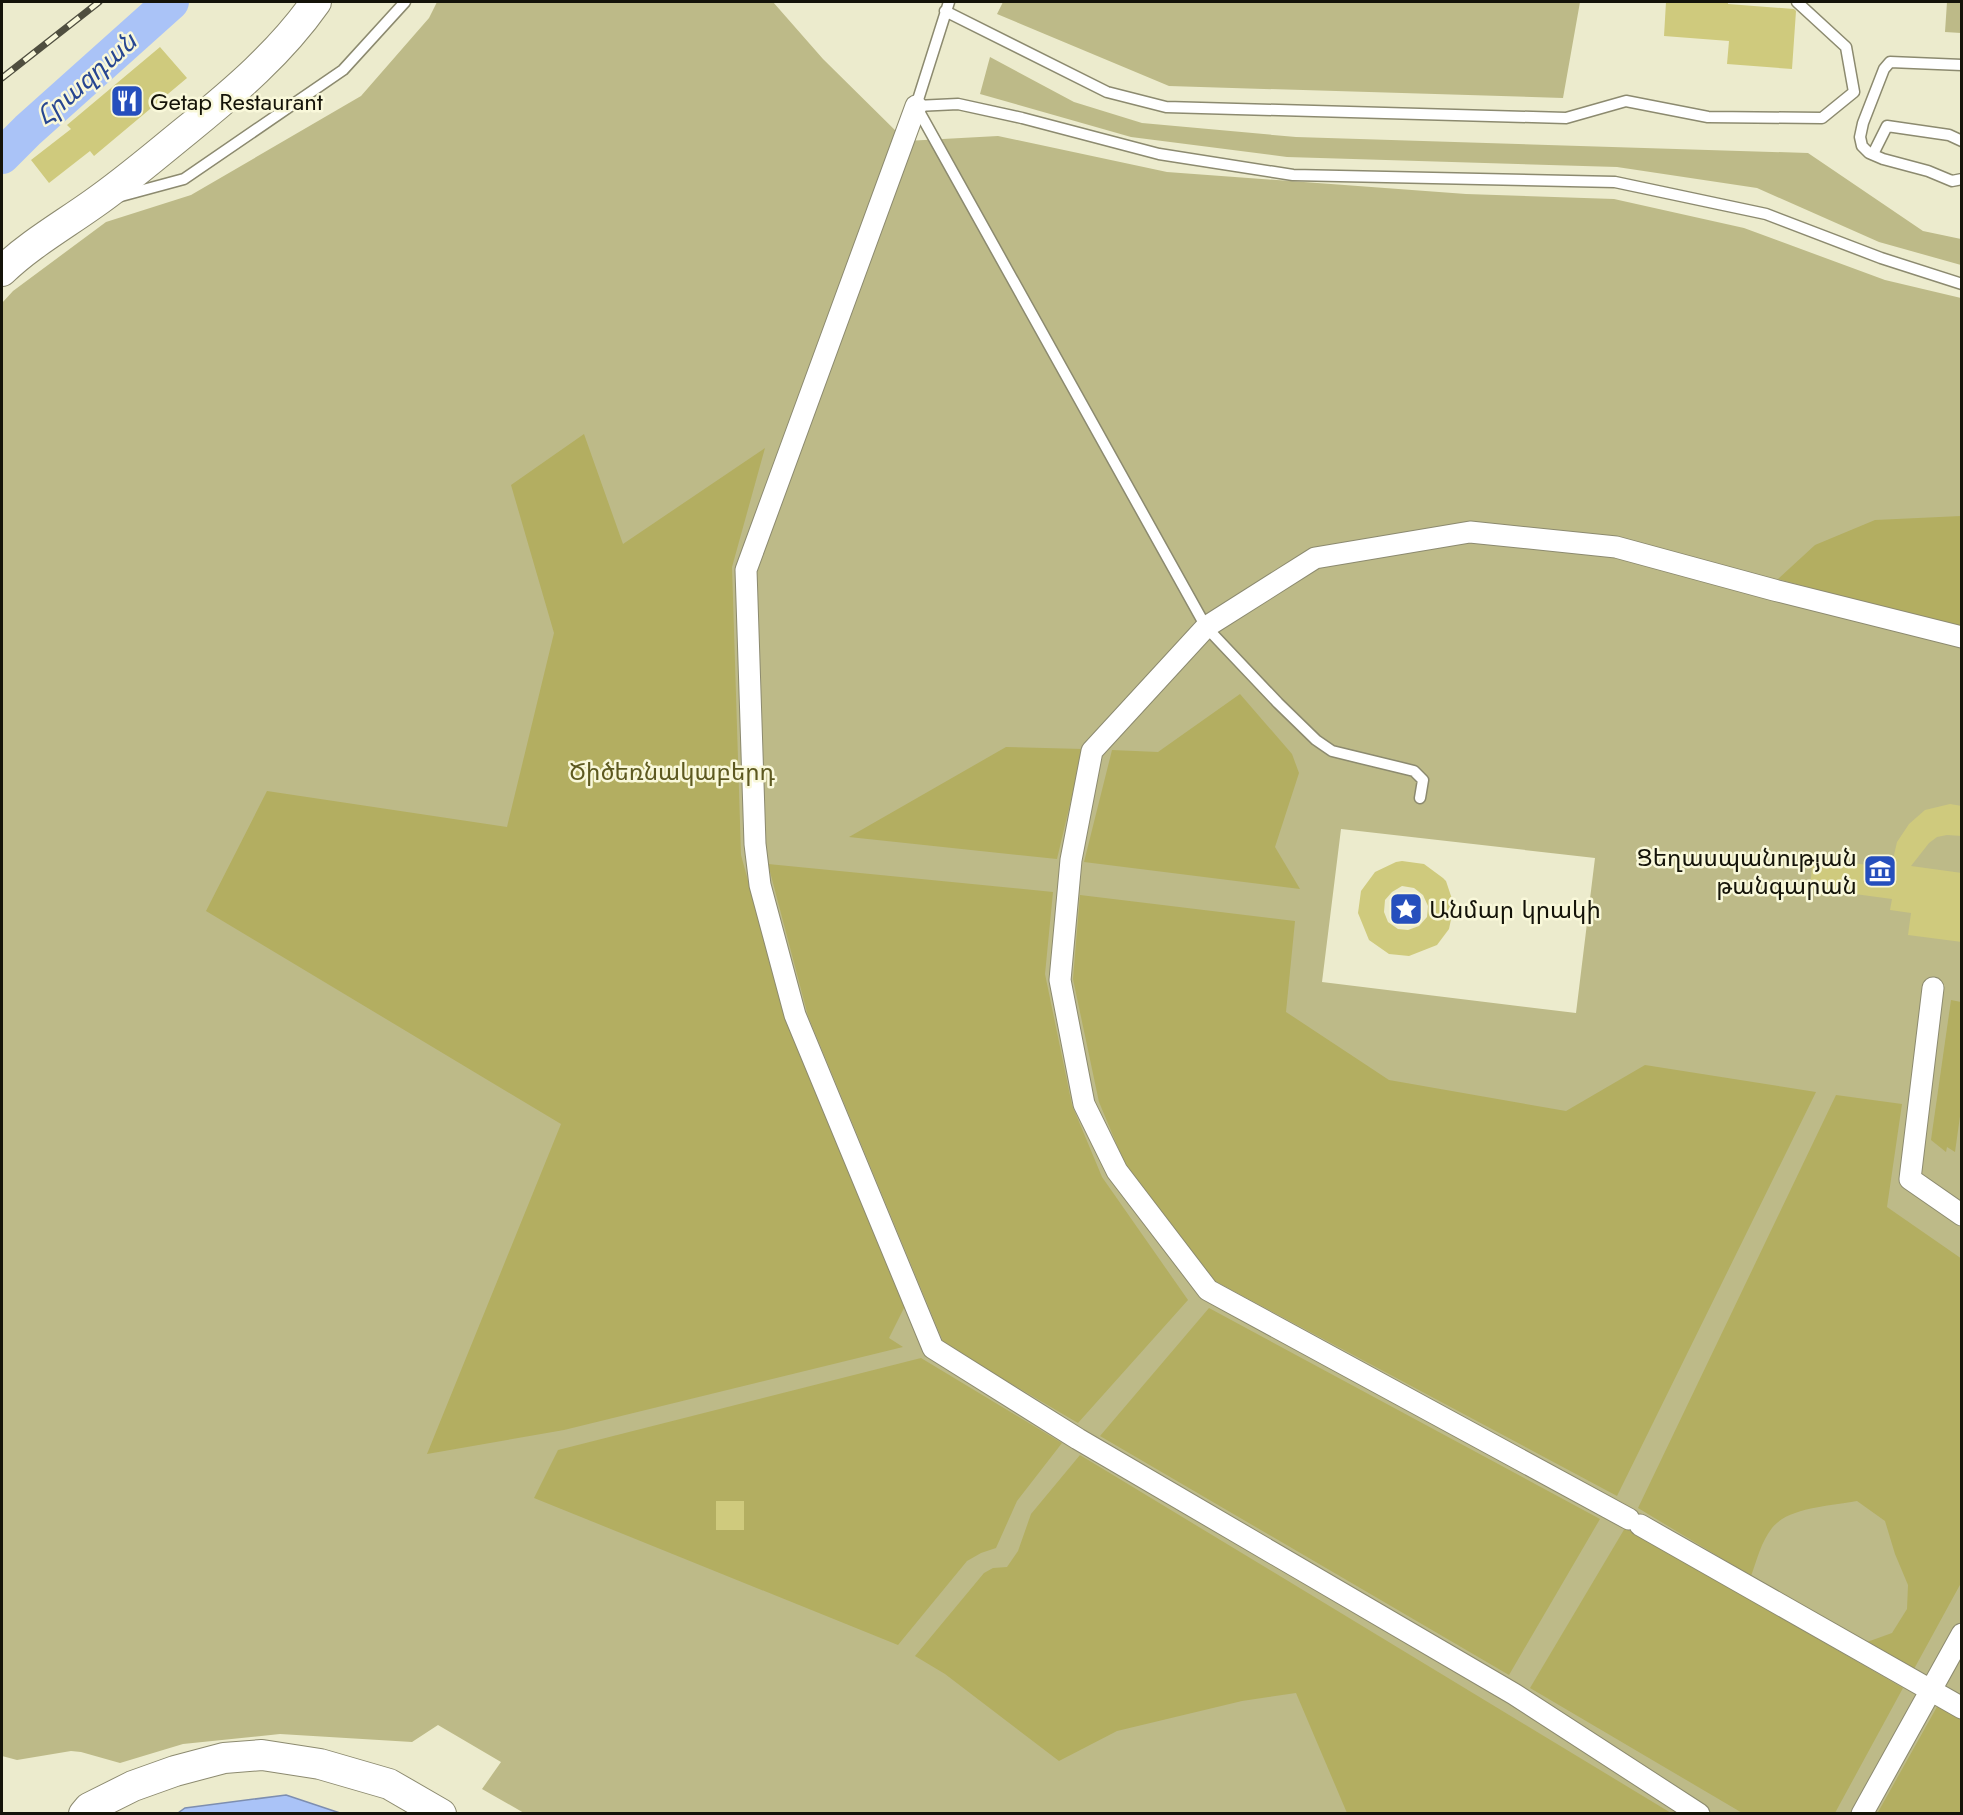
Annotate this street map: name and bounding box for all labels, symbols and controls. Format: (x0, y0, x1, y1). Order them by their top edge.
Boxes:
water label: Հրազդան (27, 22, 146, 135)
restaurant icon: Getap Restaurant (109, 83, 145, 119)
place label: Getap Restaurant (150, 84, 323, 119)
park label: Ծիծեռնակաբերդ (569, 754, 776, 789)
place label: Ցեղասպանության թանգարան (1637, 840, 1857, 903)
museum icon: Ցեղասպանության թանգարան (1862, 853, 1898, 889)
place icon: Անմար կրակի (1388, 891, 1424, 927)
place label: Անմար կրակի (1429, 892, 1601, 927)

